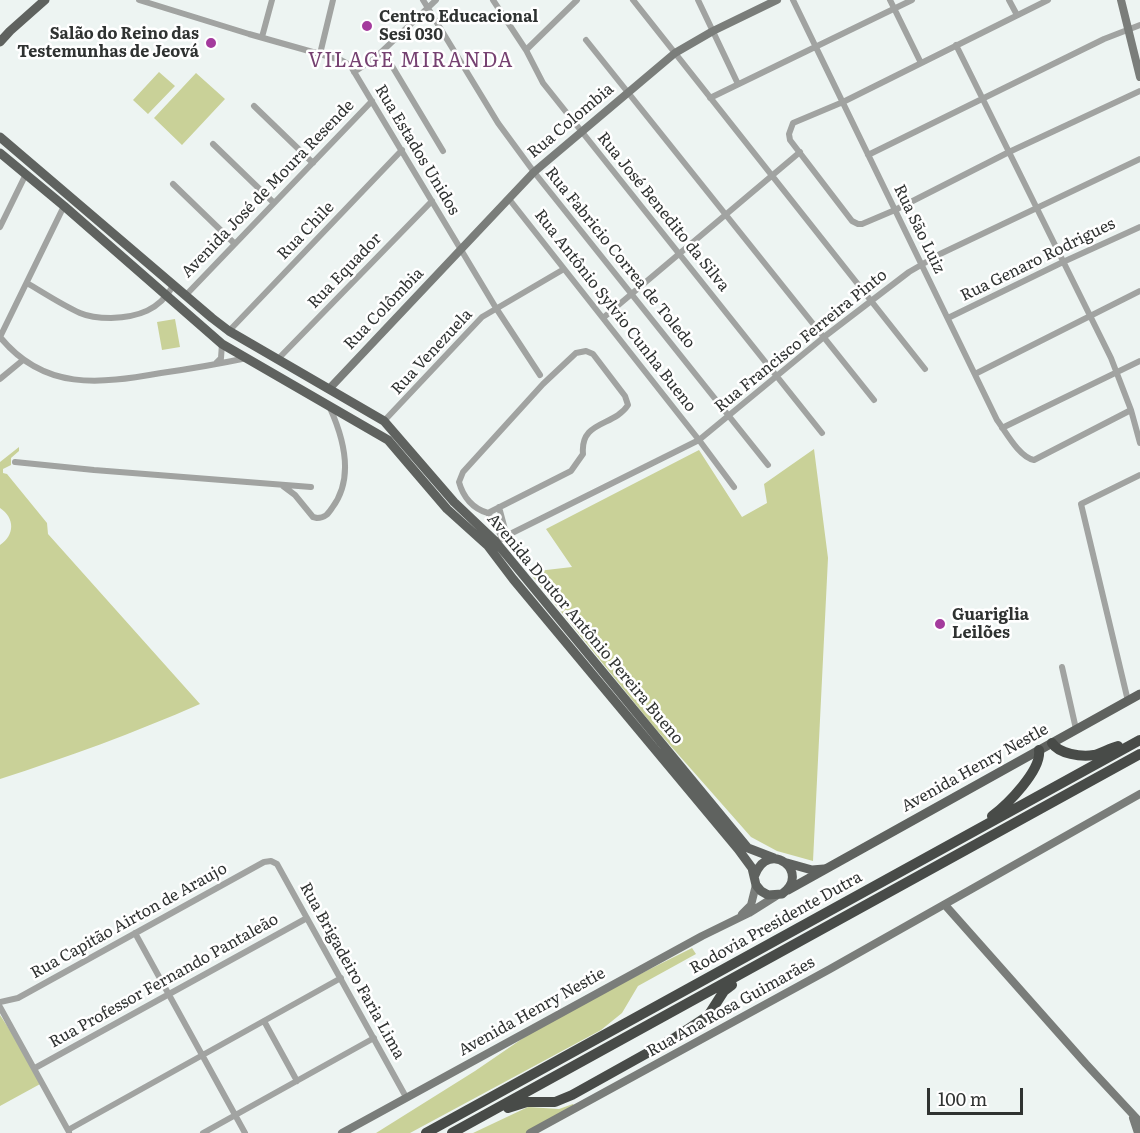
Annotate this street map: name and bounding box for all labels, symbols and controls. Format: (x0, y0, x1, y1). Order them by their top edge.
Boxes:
place label: Centro Educacional Sesi 030 (379, 7, 538, 45)
marker: Centro Educacional Sesi 030 (360, 19, 374, 33)
place label: Salão do Reino das Testemunhas de Jeová (17, 24, 199, 62)
marker: Salão do Reino das Testemunhas de Jeová (204, 36, 218, 50)
district label: VILAGE MIRANDA (308, 49, 514, 73)
street label: Rua Colombia (524, 79, 618, 163)
street label: Rua Estados Unidos (370, 81, 464, 219)
street label: Avenida José de Moura Resende (178, 96, 358, 282)
street label: Rua José Benedito da Silva (593, 129, 733, 295)
street label: Rua Fabricio Correa de Toledo (541, 164, 699, 352)
street label: Rua São Luiz (889, 181, 949, 277)
street label: Rua Chile (274, 198, 338, 264)
street label: Rua Antônio Sylvio Cunha Bueno (530, 206, 700, 416)
street label: Rua Genaro Rodrigues (958, 214, 1118, 306)
street label: Rua Equador (304, 229, 386, 313)
street label: Rua Colômbia (340, 264, 428, 354)
street label: Rua Francisco Ferreira Pinto (711, 266, 891, 416)
street label: Rua Venezuela (388, 305, 476, 399)
street label: Avenida Doutor Antônio Pereira Bueno (483, 510, 687, 748)
place label: Guariglia Leilões (952, 605, 1029, 643)
marker: Guariglia Leilões (933, 617, 947, 631)
street label: Avenida Henry Nestle (898, 720, 1052, 816)
street label: Rua Capitão Airton de Araujo (28, 859, 230, 983)
street label: Rodovia Presidente Dutra (687, 868, 865, 978)
street label: Rua Brigadeiro Faria Lima (295, 879, 409, 1063)
street label: Rua Professor Fernando Pantaleão (46, 910, 282, 1052)
street label: Rua Ana Rosa Guimarães (644, 953, 818, 1061)
street label: Avenida Henry Nestie (455, 964, 609, 1060)
scale bar (930, 1076, 1026, 1114)
text: 100 m (938, 1085, 987, 1112)

